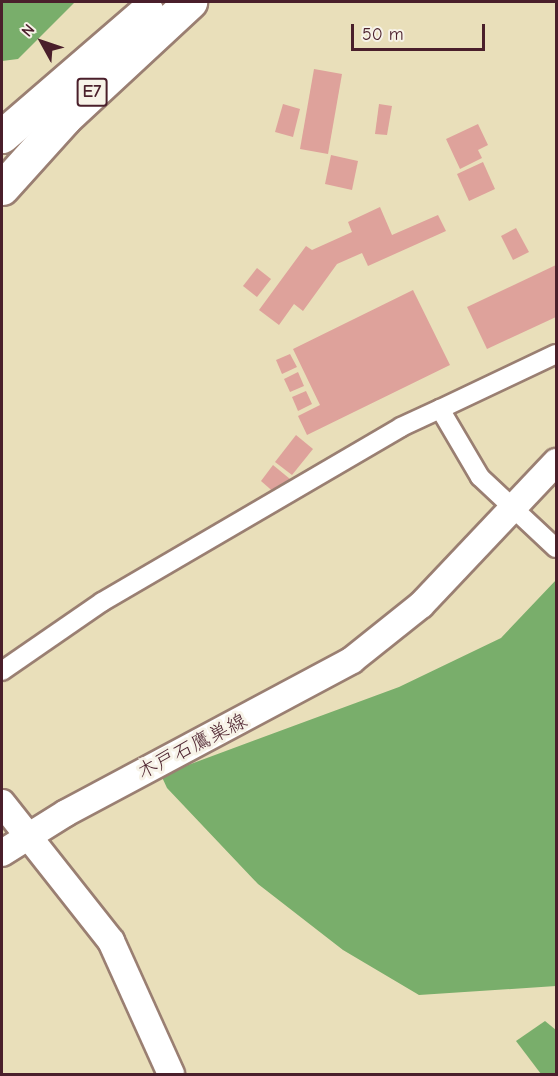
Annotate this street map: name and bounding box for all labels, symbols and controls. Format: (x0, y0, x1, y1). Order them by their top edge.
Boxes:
north arrow (12, 12, 72, 72)
scale bar (354, 12, 488, 50)
text: N (18, 21, 38, 40)
text: 50 m (362, 24, 404, 45)
road number: E7 (76, 77, 109, 107)
street label: 木戸石鷹巣線 (133, 708, 251, 784)

